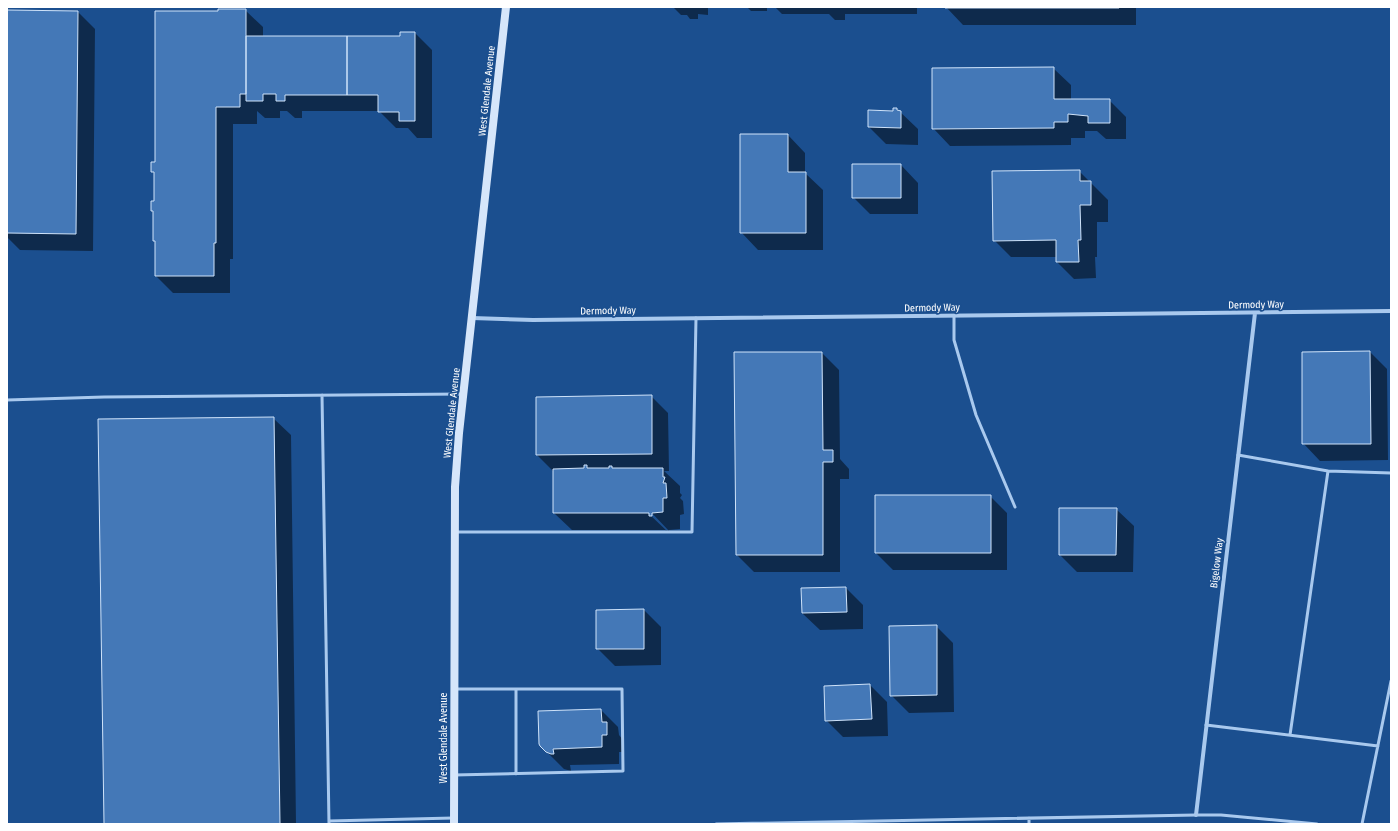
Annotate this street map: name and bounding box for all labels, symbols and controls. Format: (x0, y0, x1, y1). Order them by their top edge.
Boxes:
street label: West Glendale Avenue (476, 45, 498, 137)
street label: Dermody Way (1228, 299, 1285, 311)
street label: Dermody Way (904, 302, 961, 314)
street label: Dermody Way (580, 305, 637, 317)
street label: West Glendale Avenue (441, 367, 463, 459)
street label: Bigelow Way (1208, 537, 1226, 589)
street label: West Glendale Avenue (438, 693, 450, 783)

